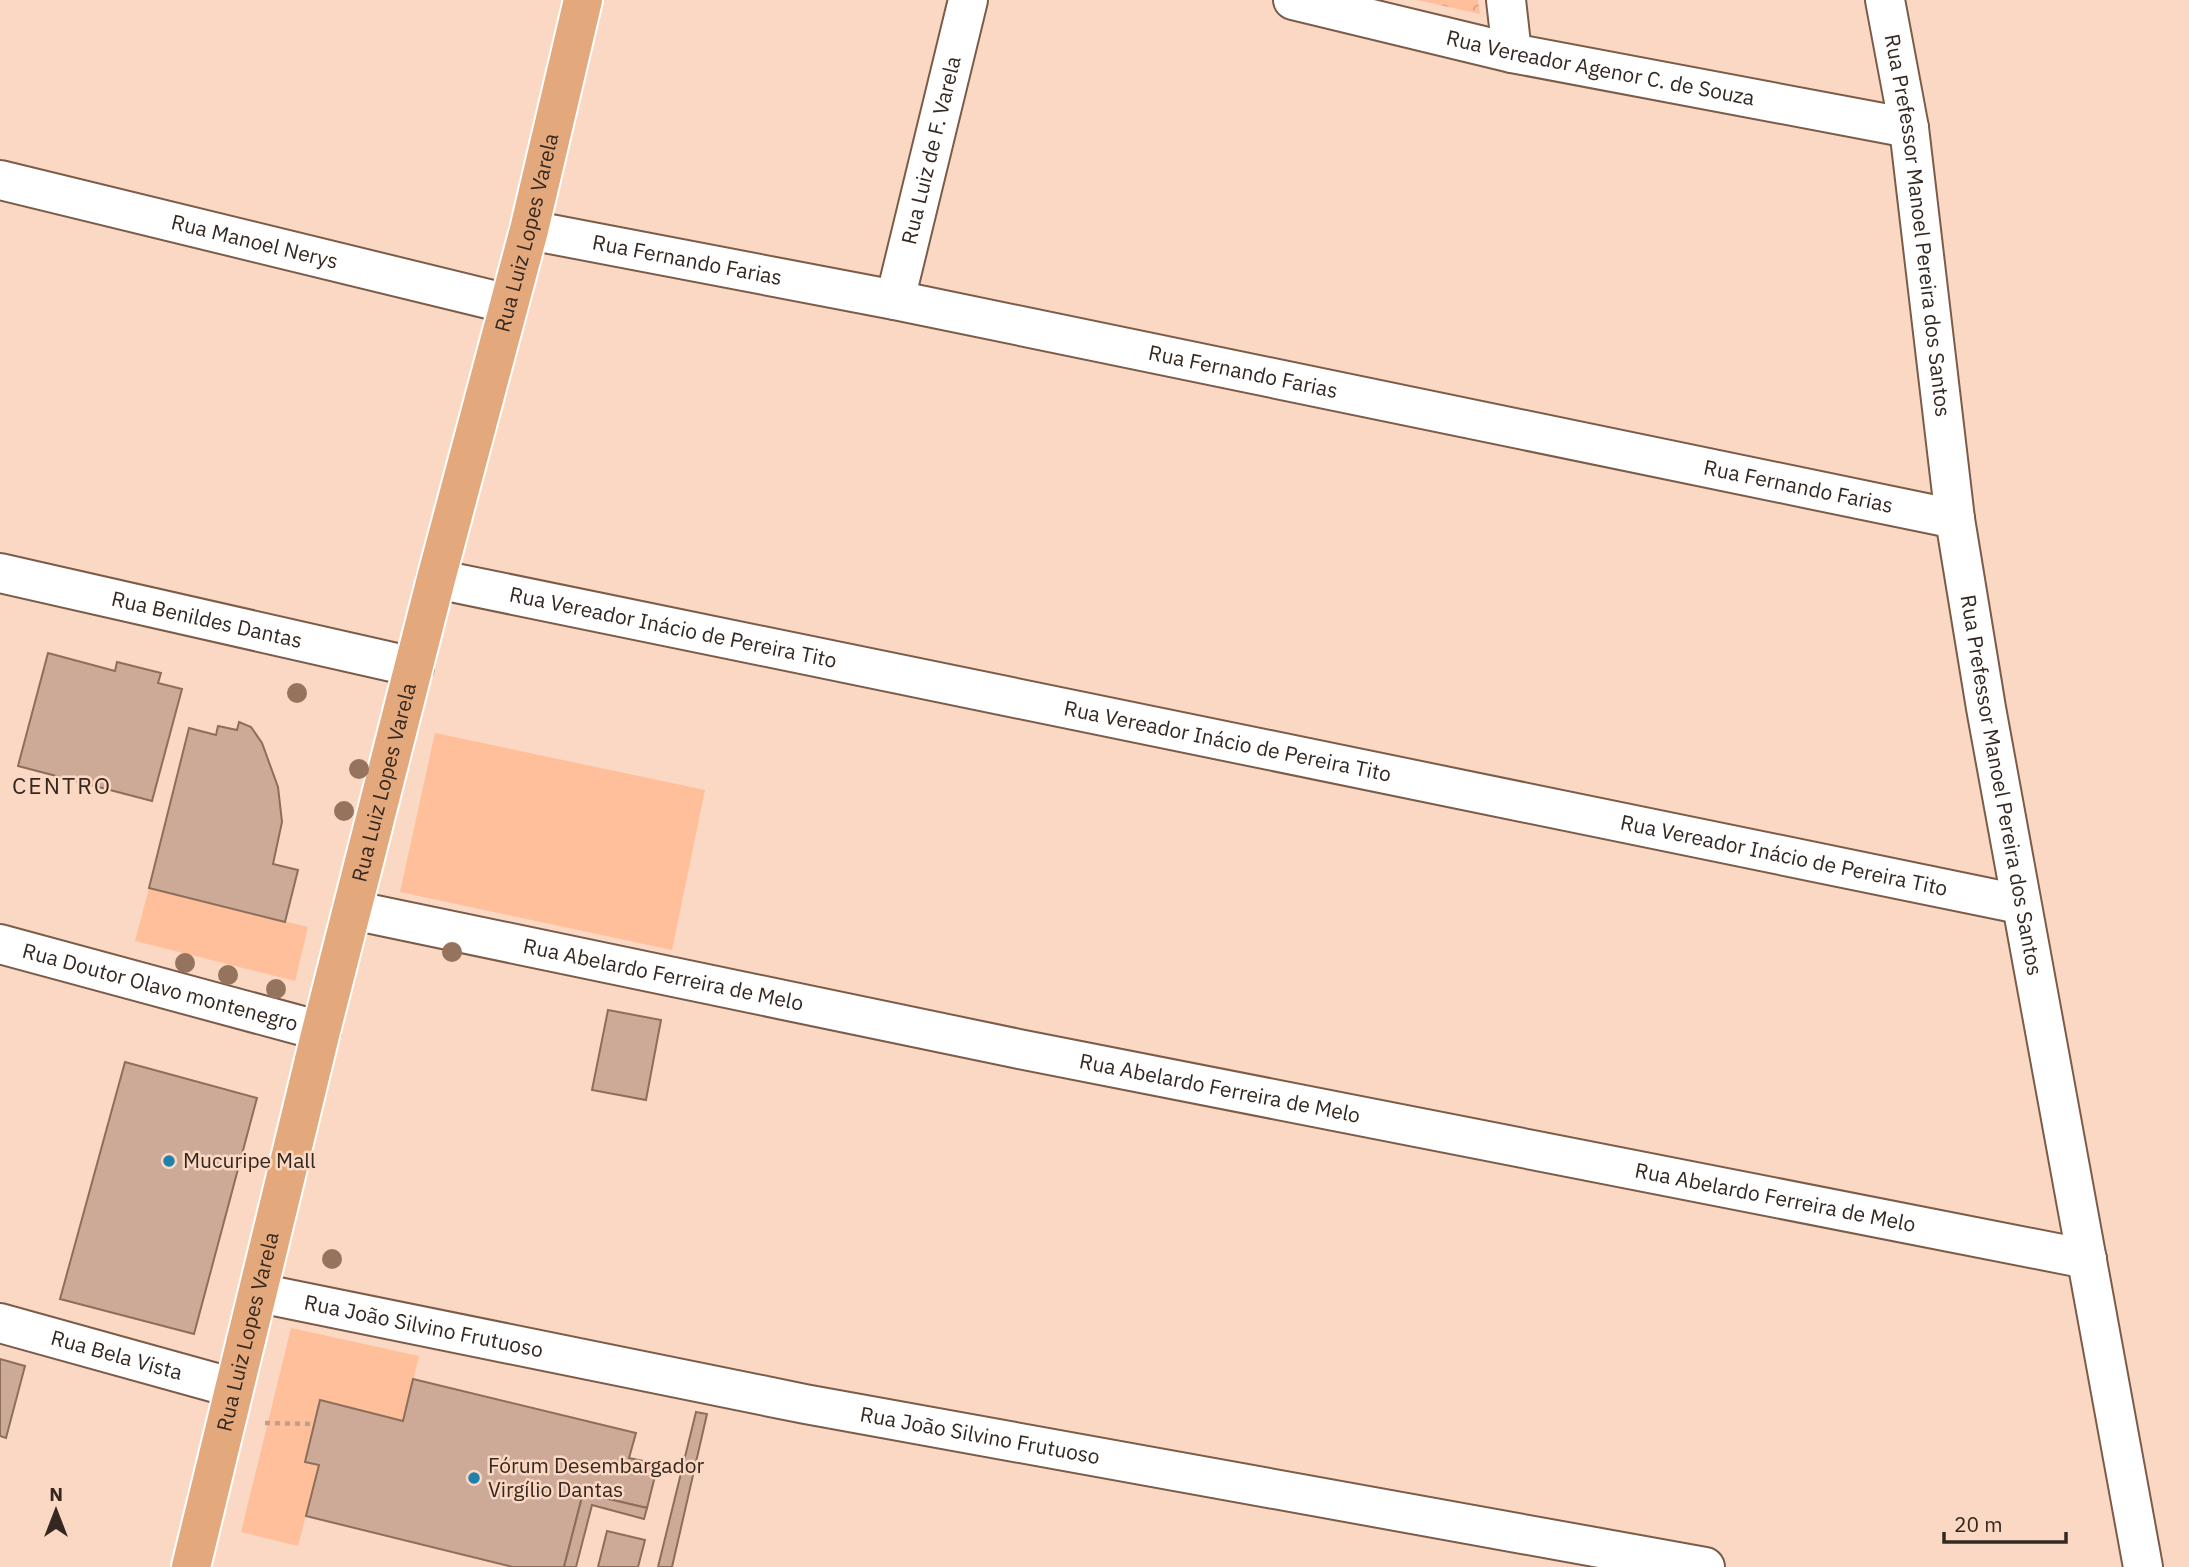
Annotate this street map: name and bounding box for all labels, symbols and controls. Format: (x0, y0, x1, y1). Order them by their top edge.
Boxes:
street label: Rua Vereador Agenor C. de Souza (1444, 23, 1757, 112)
street label: Rua Prefessor Manoel Pereira dos Santos (1879, 31, 1958, 418)
street label: Rua Luiz de F. Varela (894, 53, 967, 247)
street label: Rua Luiz Lopes Varela (487, 130, 564, 335)
street label: Rua Manoel Nerys (169, 207, 341, 275)
street label: Rua Fernando Farias (590, 227, 785, 291)
street label: Rua Fernando Farias (1146, 338, 1340, 404)
street label: Rua Fernando Farias (1701, 452, 1896, 519)
street label: Rua Vereador Inácio de Pereira Tito (507, 579, 839, 674)
street label: Rua Benildes Dantas (109, 584, 305, 654)
street label: Rua Prefessor Manoel Pereira dos Santos (1955, 592, 2050, 978)
street label: Rua Luiz Lopes Varela (345, 680, 422, 885)
street label: Rua Vereador Inácio de Pereira Tito (1062, 693, 1394, 788)
district label: CENTRO (12, 770, 112, 800)
street label: Rua Vereador Inácio de Pereira Tito (1618, 808, 1950, 902)
street label: Rua Abelardo Ferreira de Melo (521, 931, 806, 1017)
street label: Rua Doutor Olavo montenegro (20, 936, 301, 1037)
street label: Rua Abelardo Ferreira de Melo (1077, 1046, 1363, 1129)
place label: Mucuripe Mall (183, 1146, 316, 1174)
marker: Mucuripe Mall (161, 1153, 177, 1169)
street label: Rua Abelardo Ferreira de Melo (1633, 1155, 1918, 1238)
street label: Rua Luiz Lopes Varela (209, 1229, 285, 1434)
street label: Rua João Silvino Frutuoso (302, 1288, 546, 1363)
street label: Rua Bela Vista (48, 1323, 186, 1386)
street label: Rua João Silvino Frutuoso (858, 1399, 1102, 1470)
place label: Fórum Desembargador Virgílio Dantas (488, 1451, 704, 1503)
marker: Fórum Desembargador Virgílio Dantas (466, 1470, 482, 1486)
north arrow (21, 1476, 91, 1546)
text: N (49, 1482, 63, 1506)
scale bar (1944, 1500, 2066, 1544)
text: 20 m (1954, 1510, 2003, 1538)

